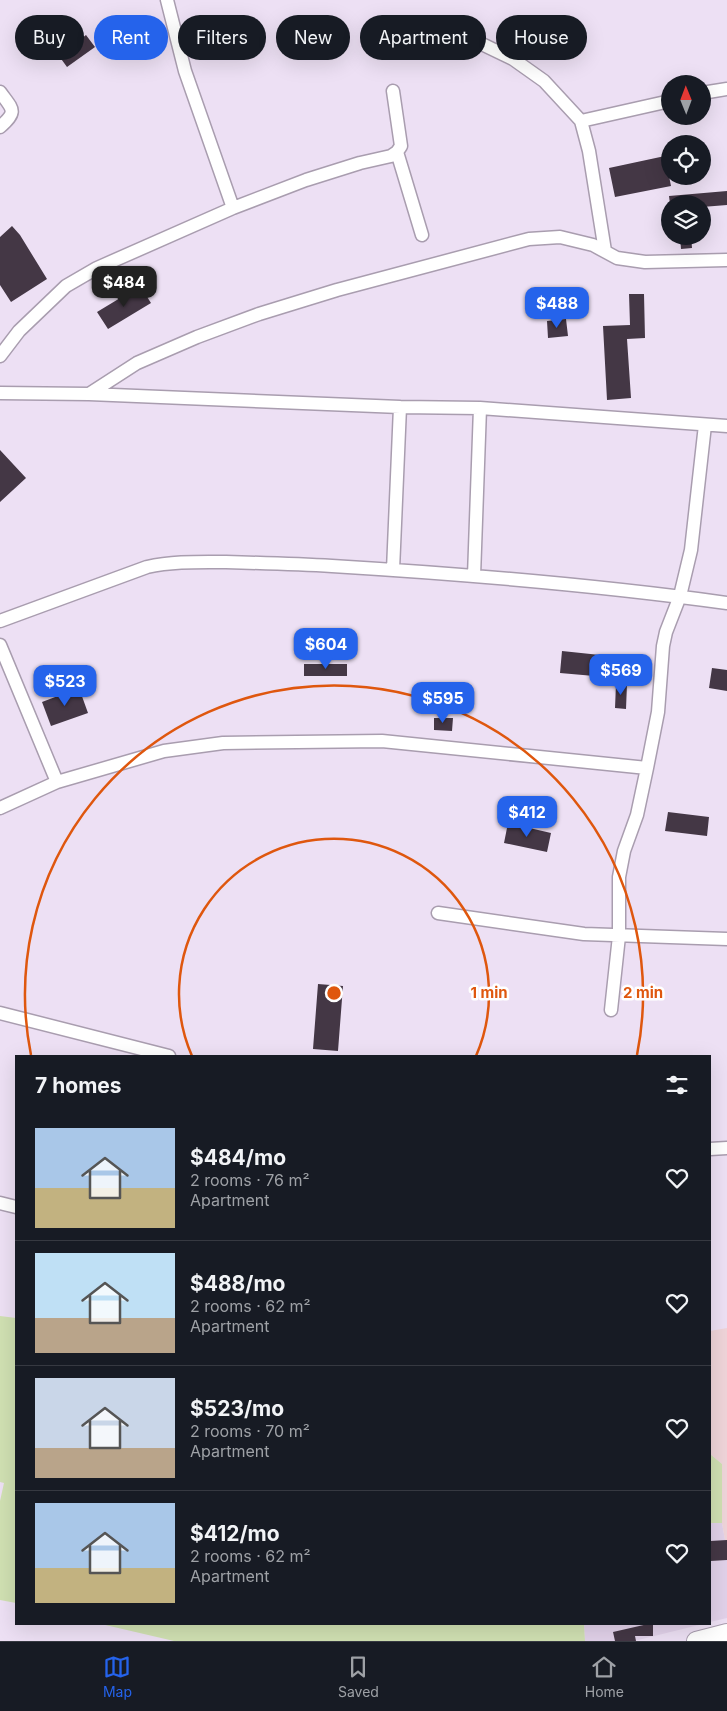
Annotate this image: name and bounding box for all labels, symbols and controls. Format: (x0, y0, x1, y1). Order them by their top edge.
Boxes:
chip: Buy (15, 15, 84, 60)
chip: Rent (94, 15, 168, 60)
chip: Filters (178, 15, 266, 60)
chip: New (276, 15, 350, 60)
chip: Apartment (360, 15, 486, 60)
chip: House (496, 15, 587, 60)
north arrow (661, 75, 711, 125)
map controls (661, 75, 711, 245)
button: locate (661, 135, 711, 185)
button: layers (661, 195, 711, 245)
pin: $484 (94, 266, 154, 308)
text: $484 (103, 272, 145, 292)
pin: $488 (527, 286, 587, 329)
text: $488 (536, 293, 578, 313)
pin: $604 (296, 628, 356, 670)
text: $604 (305, 634, 347, 654)
pin: $569 (591, 654, 651, 696)
text: $569 (600, 660, 642, 680)
pin: $523 (35, 664, 95, 707)
text: $523 (44, 671, 86, 691)
pin: $595 (413, 682, 473, 724)
text: $595 (422, 688, 464, 708)
pin: $412 (497, 796, 557, 838)
text: $412 (508, 802, 546, 822)
text: 1 min (470, 983, 508, 1002)
text: 2 min (623, 983, 663, 1002)
centre of rings (325, 984, 343, 1002)
icon: filters (663, 1071, 691, 1099)
text: 7 homes (35, 1073, 122, 1098)
text: $484/mo (190, 1145, 286, 1170)
icon: home (75, 1148, 135, 1208)
icon: heart (663, 1164, 691, 1192)
text: 2 rooms · 76 m² (190, 1170, 310, 1190)
text: Apartment (190, 1190, 270, 1210)
text: $488/mo (190, 1271, 285, 1296)
icon: home (75, 1273, 135, 1333)
icon: heart (663, 1289, 691, 1317)
text: 2 rooms · 62 m² (190, 1296, 311, 1316)
text: Apartment (190, 1316, 270, 1336)
text: $523/mo (190, 1396, 284, 1421)
icon: home (75, 1398, 135, 1458)
icon: heart (663, 1414, 691, 1442)
text: 2 rooms · 70 m² (190, 1421, 310, 1441)
text: Apartment (190, 1441, 270, 1461)
text: $412/mo (190, 1521, 280, 1546)
icon: home (75, 1523, 135, 1583)
icon: heart (663, 1539, 691, 1567)
text: 2 rooms · 62 m² (190, 1546, 311, 1566)
text: Apartment (190, 1566, 270, 1586)
tab: Map (103, 1653, 132, 1700)
tab: Saved (338, 1653, 379, 1700)
tab: Home (585, 1653, 624, 1700)

